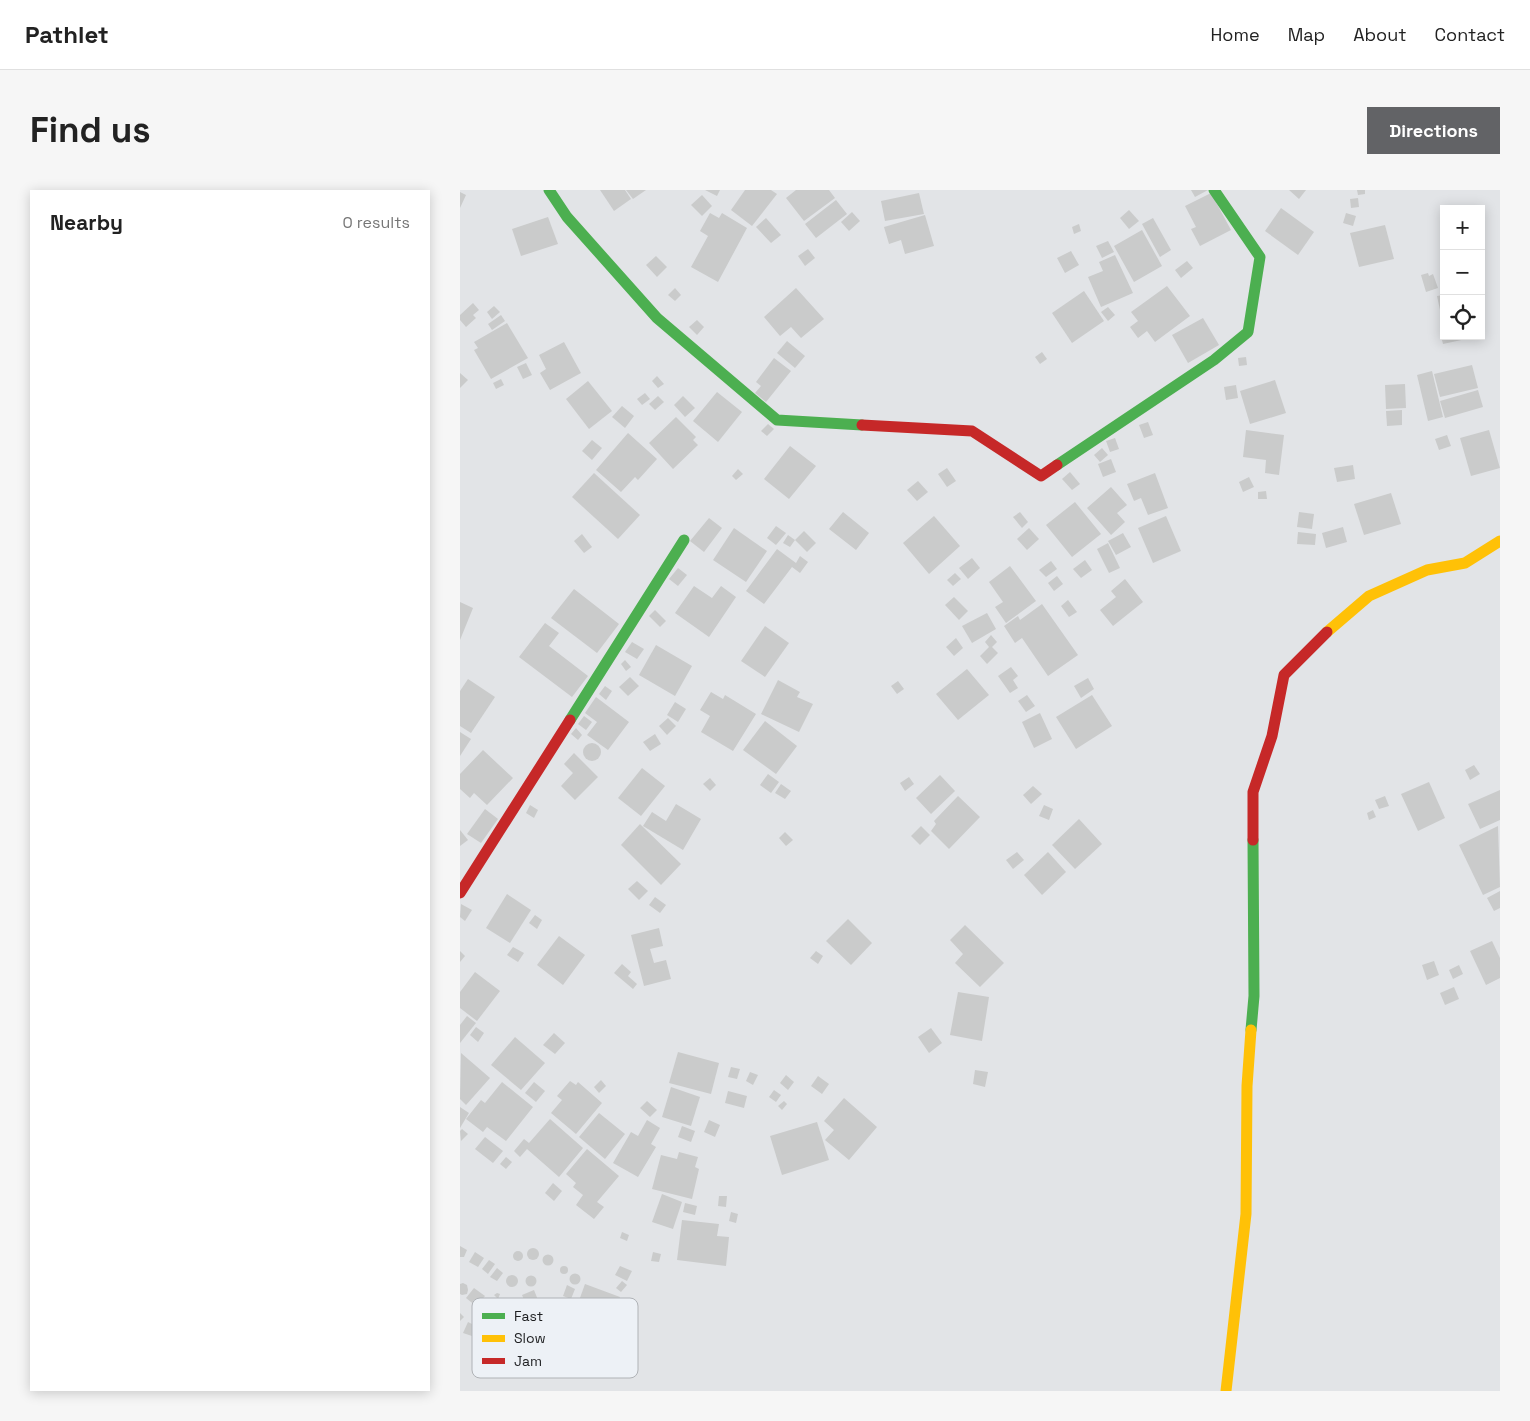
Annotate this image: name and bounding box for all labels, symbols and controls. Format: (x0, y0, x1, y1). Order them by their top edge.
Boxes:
text: Pathlet (25, 19, 109, 50)
text: Home (1211, 23, 1260, 46)
text: Map (1288, 23, 1325, 46)
text: About (1353, 23, 1407, 46)
text: Contact (1435, 23, 1505, 46)
button: Directions (1367, 107, 1500, 154)
text: Find us (30, 108, 151, 152)
map controls (1440, 205, 1485, 340)
button: + (1440, 205, 1485, 250)
text: Nearby (50, 209, 123, 236)
text: 0 results (342, 212, 410, 233)
button: − (1440, 250, 1485, 295)
button: locate (1440, 295, 1485, 340)
legend (472, 1298, 638, 1378)
text: Fast (514, 1307, 543, 1325)
text: Slow (514, 1329, 546, 1347)
text: Jam (514, 1352, 542, 1370)

